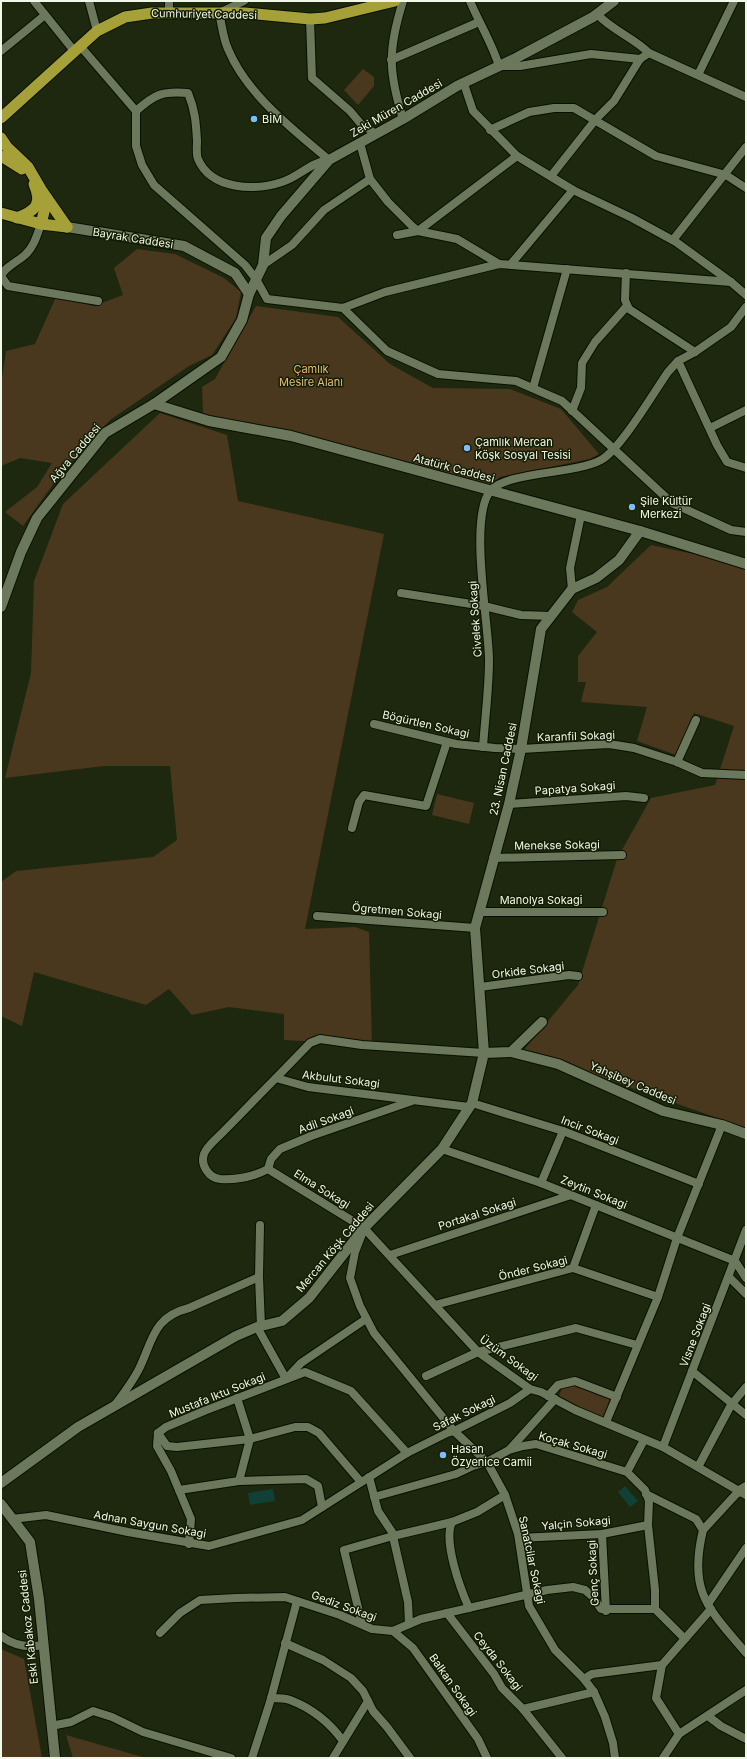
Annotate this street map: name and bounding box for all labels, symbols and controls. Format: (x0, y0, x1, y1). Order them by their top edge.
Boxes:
street label: Cumhuriyet Caddesi (151, 6, 257, 22)
street label: Zeki Müren Caddesi (347, 76, 445, 140)
place label: BİM (262, 112, 282, 126)
marker: BİM (249, 114, 259, 124)
street label: Bayrak Caddesi (92, 225, 174, 251)
park label: Çamlık Mesire Alanı (279, 362, 343, 389)
street label: Ağva Caddesi (46, 421, 104, 485)
place label: Çamlık Mercan Köşk Sosyal Tesisi (475, 435, 571, 462)
marker: Çamlık Mercan Köşk Sosyal Tesisi (462, 443, 472, 453)
street label: Atatürk Caddesi (412, 450, 496, 486)
place label: Şile Kültür Merkezi (640, 494, 693, 521)
marker: Şile Kültür Merkezi (627, 502, 637, 512)
street label: Civelek Sokagi (465, 580, 485, 658)
street label: Bögürtlen Sokagi (381, 707, 471, 741)
street label: 23. Nisan Caddesi (486, 721, 520, 817)
street label: Karanfil Sokagi (537, 728, 615, 744)
street label: Papatya Sokagi (534, 778, 616, 798)
street label: Menekse Sokagi (514, 837, 600, 853)
street label: Manolya Sokagi (500, 893, 582, 907)
street label: Ögretmen Sokagi (352, 900, 442, 922)
street label: Orkide Sokagi (491, 959, 565, 981)
street label: Yahşibey Caddesi (588, 1058, 678, 1108)
street label: Akbulut Sokagi (301, 1067, 381, 1091)
street label: Adil Sokagi (296, 1103, 356, 1137)
street label: Incir Sokagi (559, 1113, 621, 1147)
street label: Elma Sokagi (291, 1166, 353, 1212)
street label: Zeytin Sokagi (559, 1172, 629, 1212)
street label: Portakal Sokagi (436, 1195, 518, 1233)
street label: Mercan Köşk Caddesi (293, 1199, 377, 1295)
street label: Önder Sokagi (497, 1253, 569, 1283)
street label: Visne Sokagi (676, 1301, 714, 1369)
street label: Üzüm Sokagi (477, 1332, 541, 1384)
street label: Mustafa Iktu Sokagi (167, 1369, 267, 1421)
street label: Safak Sokagi (430, 1392, 498, 1434)
street label: Koçak Sokagi (537, 1429, 609, 1461)
place label: Hasan Özyenice Camii (451, 1442, 532, 1469)
marker: Hasan Özyenice Camii (438, 1450, 448, 1460)
street label: Adnan Saygun Sokagi (93, 1507, 207, 1541)
street label: Yalçin Sokagi (541, 1513, 611, 1533)
street label: Sanatcilar Sokagi (516, 1515, 548, 1605)
street label: Genç Sokagi (584, 1540, 602, 1606)
street label: Eski Kabakoz Caddesi (15, 1569, 41, 1685)
street label: Gediz Sokagi (309, 1588, 379, 1624)
street label: Ceyda Sokagi (470, 1629, 526, 1693)
street label: Balkan Sokagi (426, 1651, 480, 1719)

